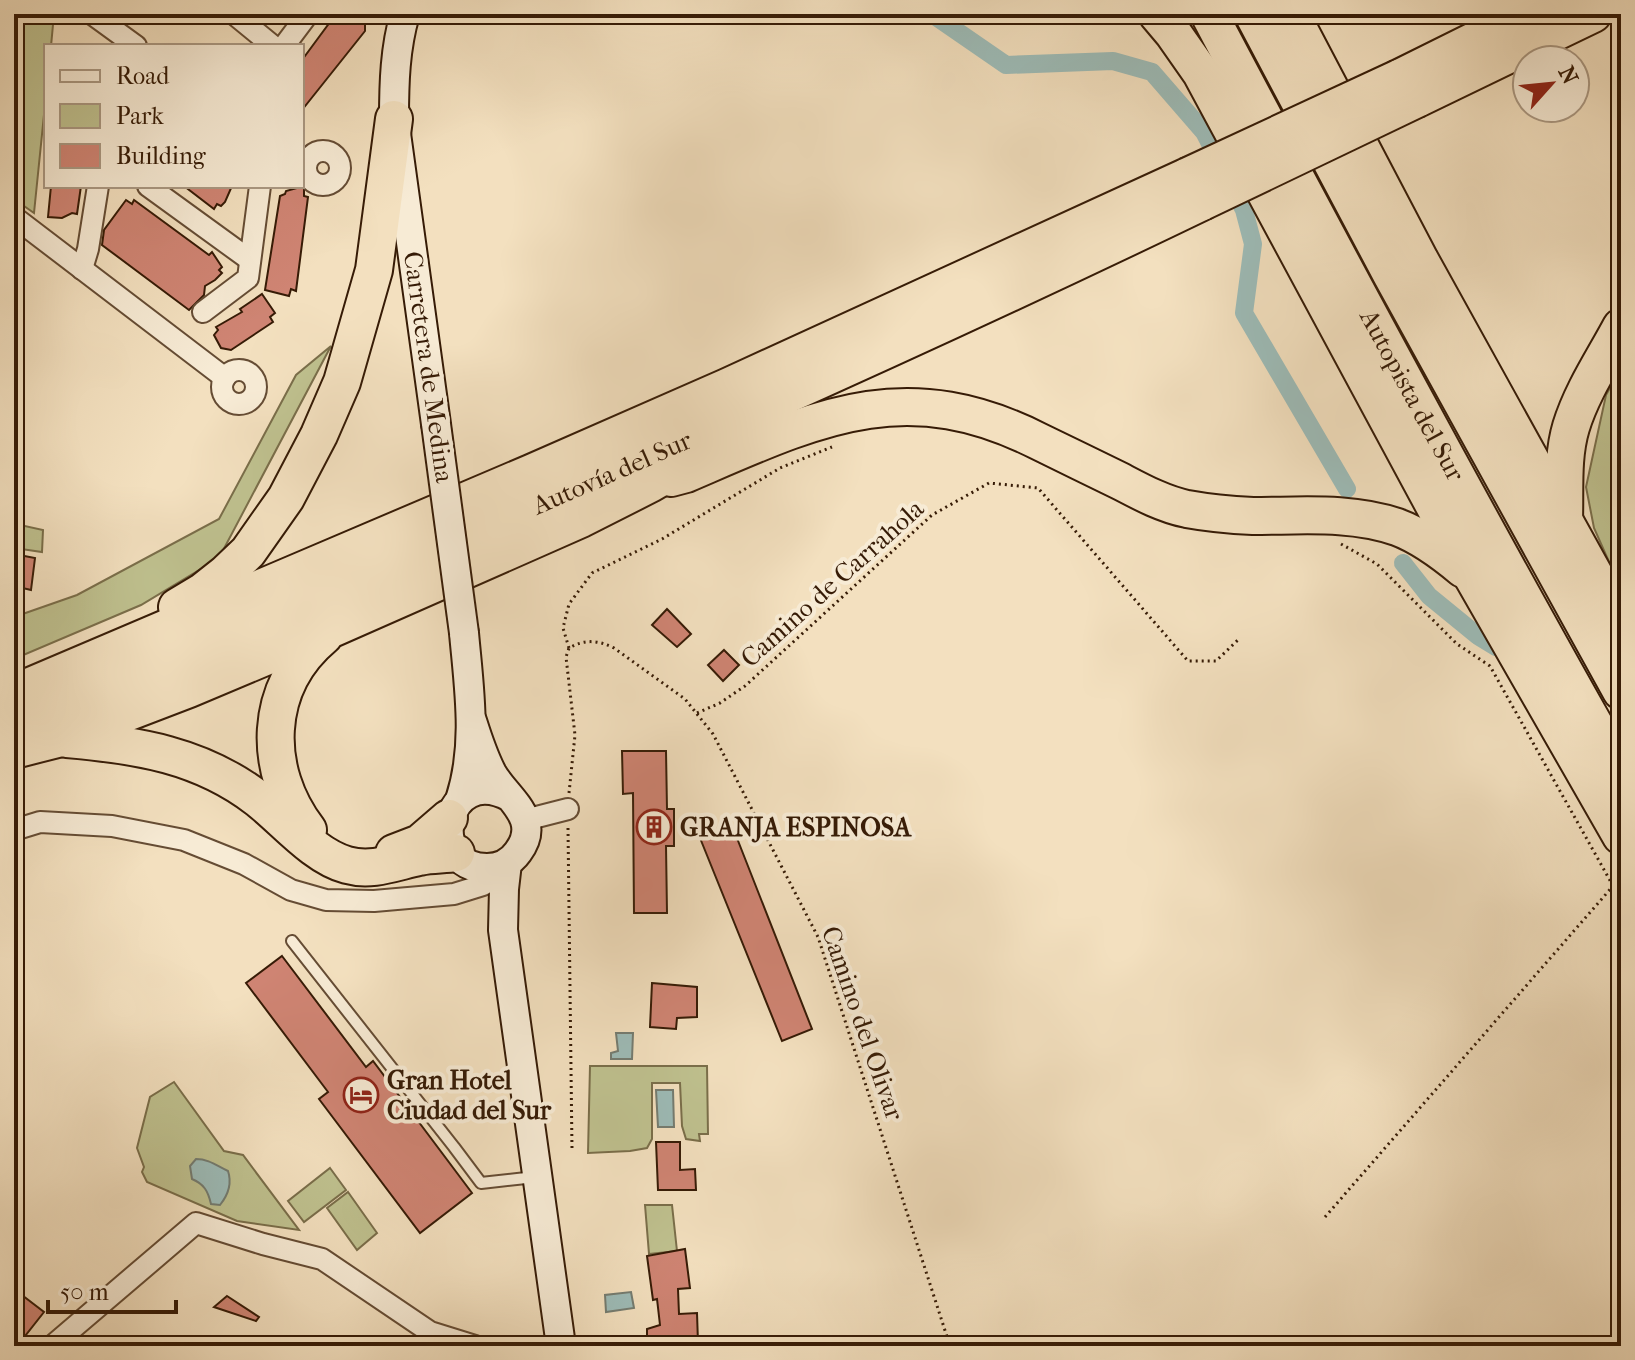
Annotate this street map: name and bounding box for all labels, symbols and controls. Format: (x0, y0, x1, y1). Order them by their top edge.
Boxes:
legend (44, 44, 304, 188)
north arrow (1511, 44, 1591, 124)
text: Road (116, 62, 170, 90)
text: N (1553, 62, 1583, 89)
text: Park (116, 102, 164, 130)
text: Building (116, 142, 207, 170)
street label: Carretera de Medina (397, 250, 460, 486)
street label: Autopista del Sur (1352, 303, 1471, 487)
street label: Autovía del Sur (527, 424, 697, 522)
street label: Camino de Carrahola (734, 492, 931, 674)
building icon: GRANJA ESPINOSA (635, 808, 673, 846)
place label: GRANJA ESPINOSA (680, 812, 912, 843)
street label: Camino del Olivar (815, 922, 910, 1124)
place label: Gran Hotel Ciudad del Sur (387, 1065, 552, 1126)
hotel icon: Gran Hotel Ciudad del Sur (342, 1076, 380, 1114)
scale bar (48, 1264, 176, 1314)
text: 50 m (60, 1278, 109, 1306)

